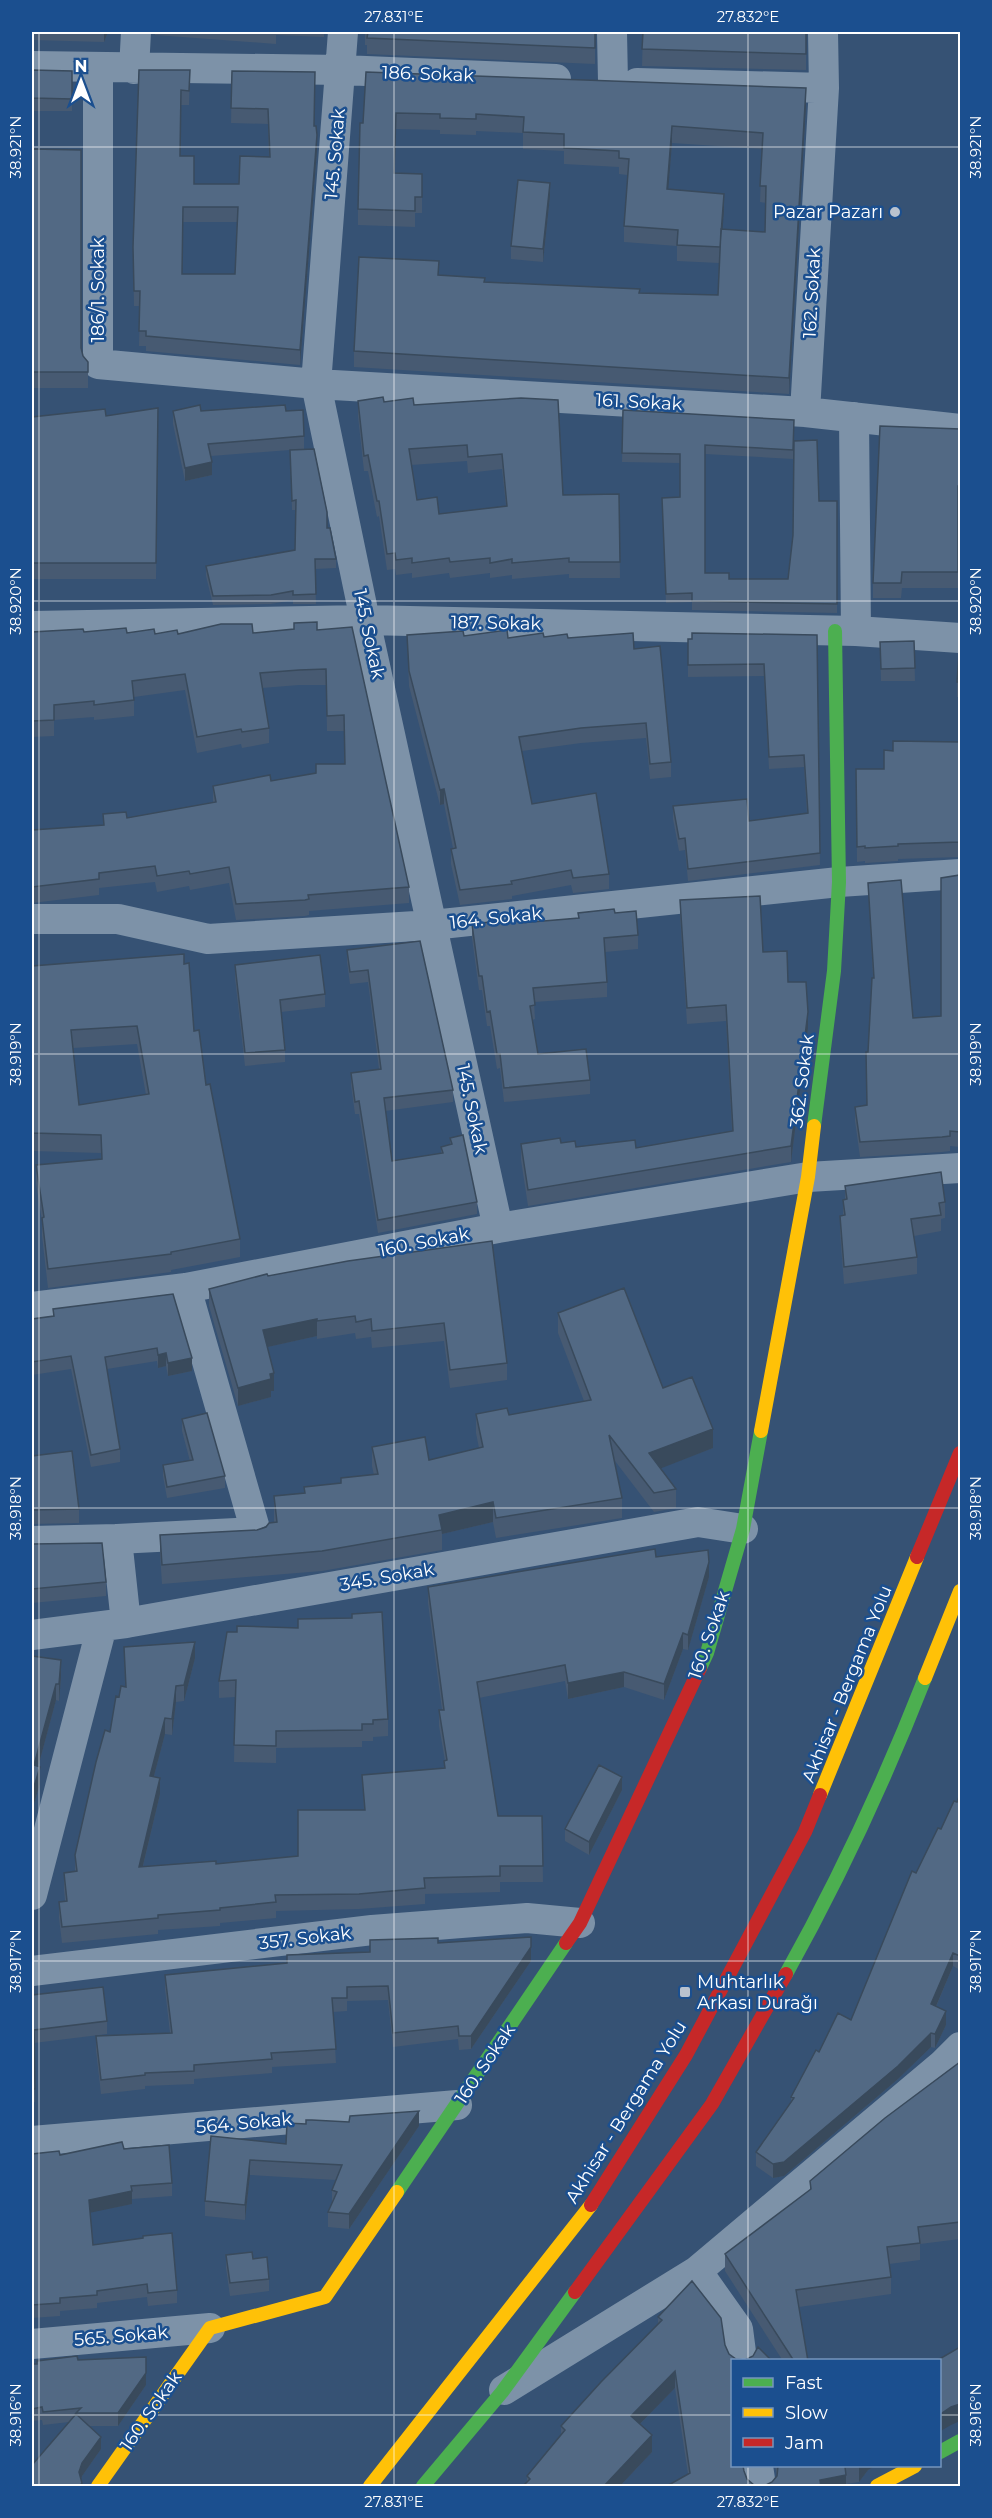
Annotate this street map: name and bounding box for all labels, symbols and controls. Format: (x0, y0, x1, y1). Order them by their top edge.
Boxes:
text: 27.831°E (364, 7, 424, 26)
text: 27.832°E (717, 7, 779, 26)
north arrow (51, 51, 111, 111)
text: N (75, 57, 87, 76)
street label: 186. Sokak (382, 61, 475, 87)
street label: 145. Sokak (320, 107, 350, 200)
text: 38.921°N (6, 116, 25, 178)
text: 38.921°N (966, 116, 985, 178)
place label: Pazar Pazarı (773, 201, 883, 223)
marker: Pazar Pazarı (888, 205, 902, 219)
street label: 186/1. Sokak (87, 237, 109, 343)
street label: 162. Sokak (799, 247, 825, 339)
street label: 161. Sokak (595, 389, 683, 415)
text: 38.920°N (6, 567, 25, 635)
text: 38.920°N (966, 567, 985, 635)
street label: 145. Sokak (349, 587, 389, 681)
street label: 187. Sokak (451, 611, 542, 635)
street label: 164. Sokak (449, 902, 543, 934)
text: 38.919°N (6, 1022, 25, 1086)
text: 38.919°N (966, 1022, 985, 1086)
street label: 362. Sokak (785, 1033, 819, 1129)
street label: 145. Sokak (452, 1062, 492, 1156)
street label: 160. Sokak (377, 1222, 472, 1262)
text: 38.918°N (6, 1476, 25, 1540)
text: 38.918°N (966, 1476, 985, 1540)
street label: 345. Sokak (338, 1558, 436, 1596)
street label: Akhisar - Bergama Yolu (797, 1582, 897, 1786)
street label: 160. Sokak (684, 1588, 734, 1682)
street label: 357. Sokak (258, 1921, 352, 1955)
text: 38.917°N (6, 1929, 25, 1993)
text: 38.917°N (966, 1929, 985, 1993)
place label: Muhtarlık Arkası Durağı (697, 1971, 818, 2014)
marker: Muhtarlık Arkası Durağı (678, 1985, 692, 1999)
street label: Akhisar - Bergama Yolu (561, 2017, 691, 2207)
street label: 160. Sokak (450, 2020, 520, 2108)
street label: 564. Sokak (195, 2108, 293, 2138)
street label: 565. Sokak (73, 2321, 169, 2351)
legend (731, 2359, 941, 2467)
street label: 160. Sokak (116, 2367, 187, 2455)
text: Fast (785, 2372, 823, 2394)
text: 38.916°N (6, 2383, 25, 2447)
text: 38.916°N (966, 2383, 985, 2447)
text: Slow (785, 2402, 828, 2424)
text: Jam (784, 2432, 824, 2454)
text: 27.831°E (364, 2492, 424, 2511)
text: 27.832°E (717, 2492, 779, 2511)

